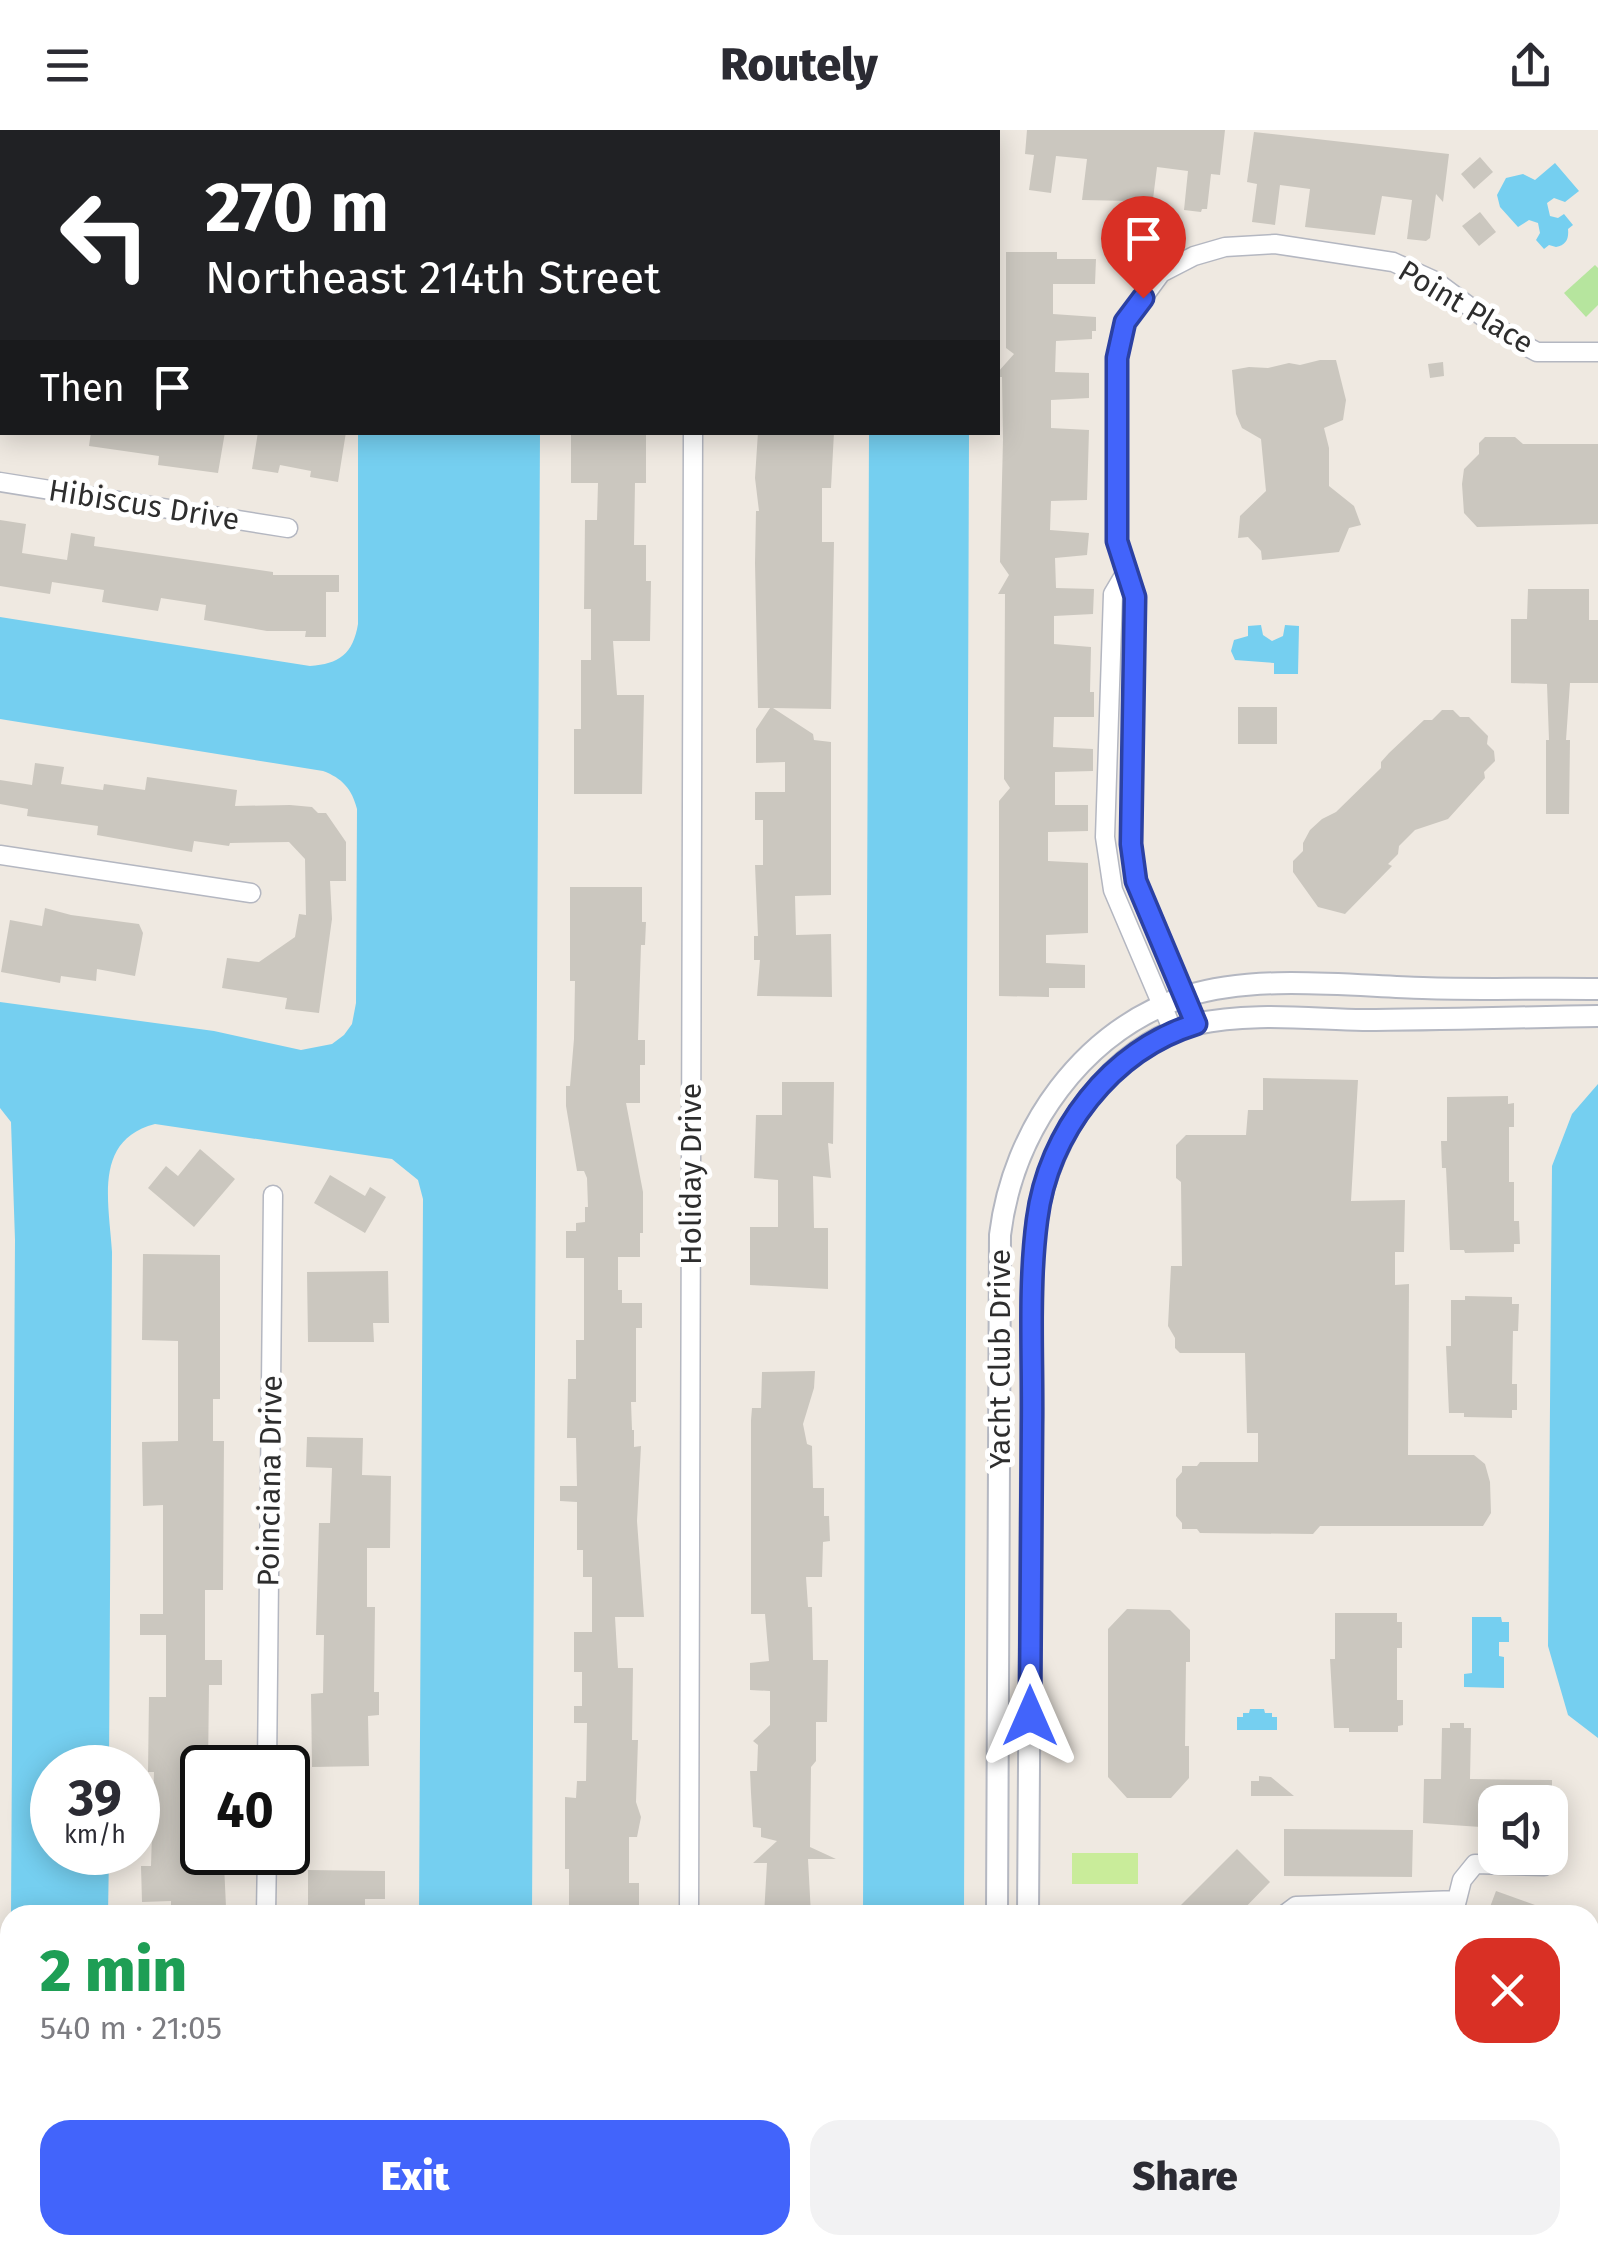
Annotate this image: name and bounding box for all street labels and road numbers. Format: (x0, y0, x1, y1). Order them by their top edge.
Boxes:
street label: Point Place (1392, 253, 1540, 361)
street label: Hibiscus Drive (46, 472, 242, 538)
street label: Holiday Drive (673, 1083, 709, 1265)
street label: Yacht Club Drive (982, 1249, 1018, 1469)
street label: Poinciana Drive (250, 1375, 290, 1587)

